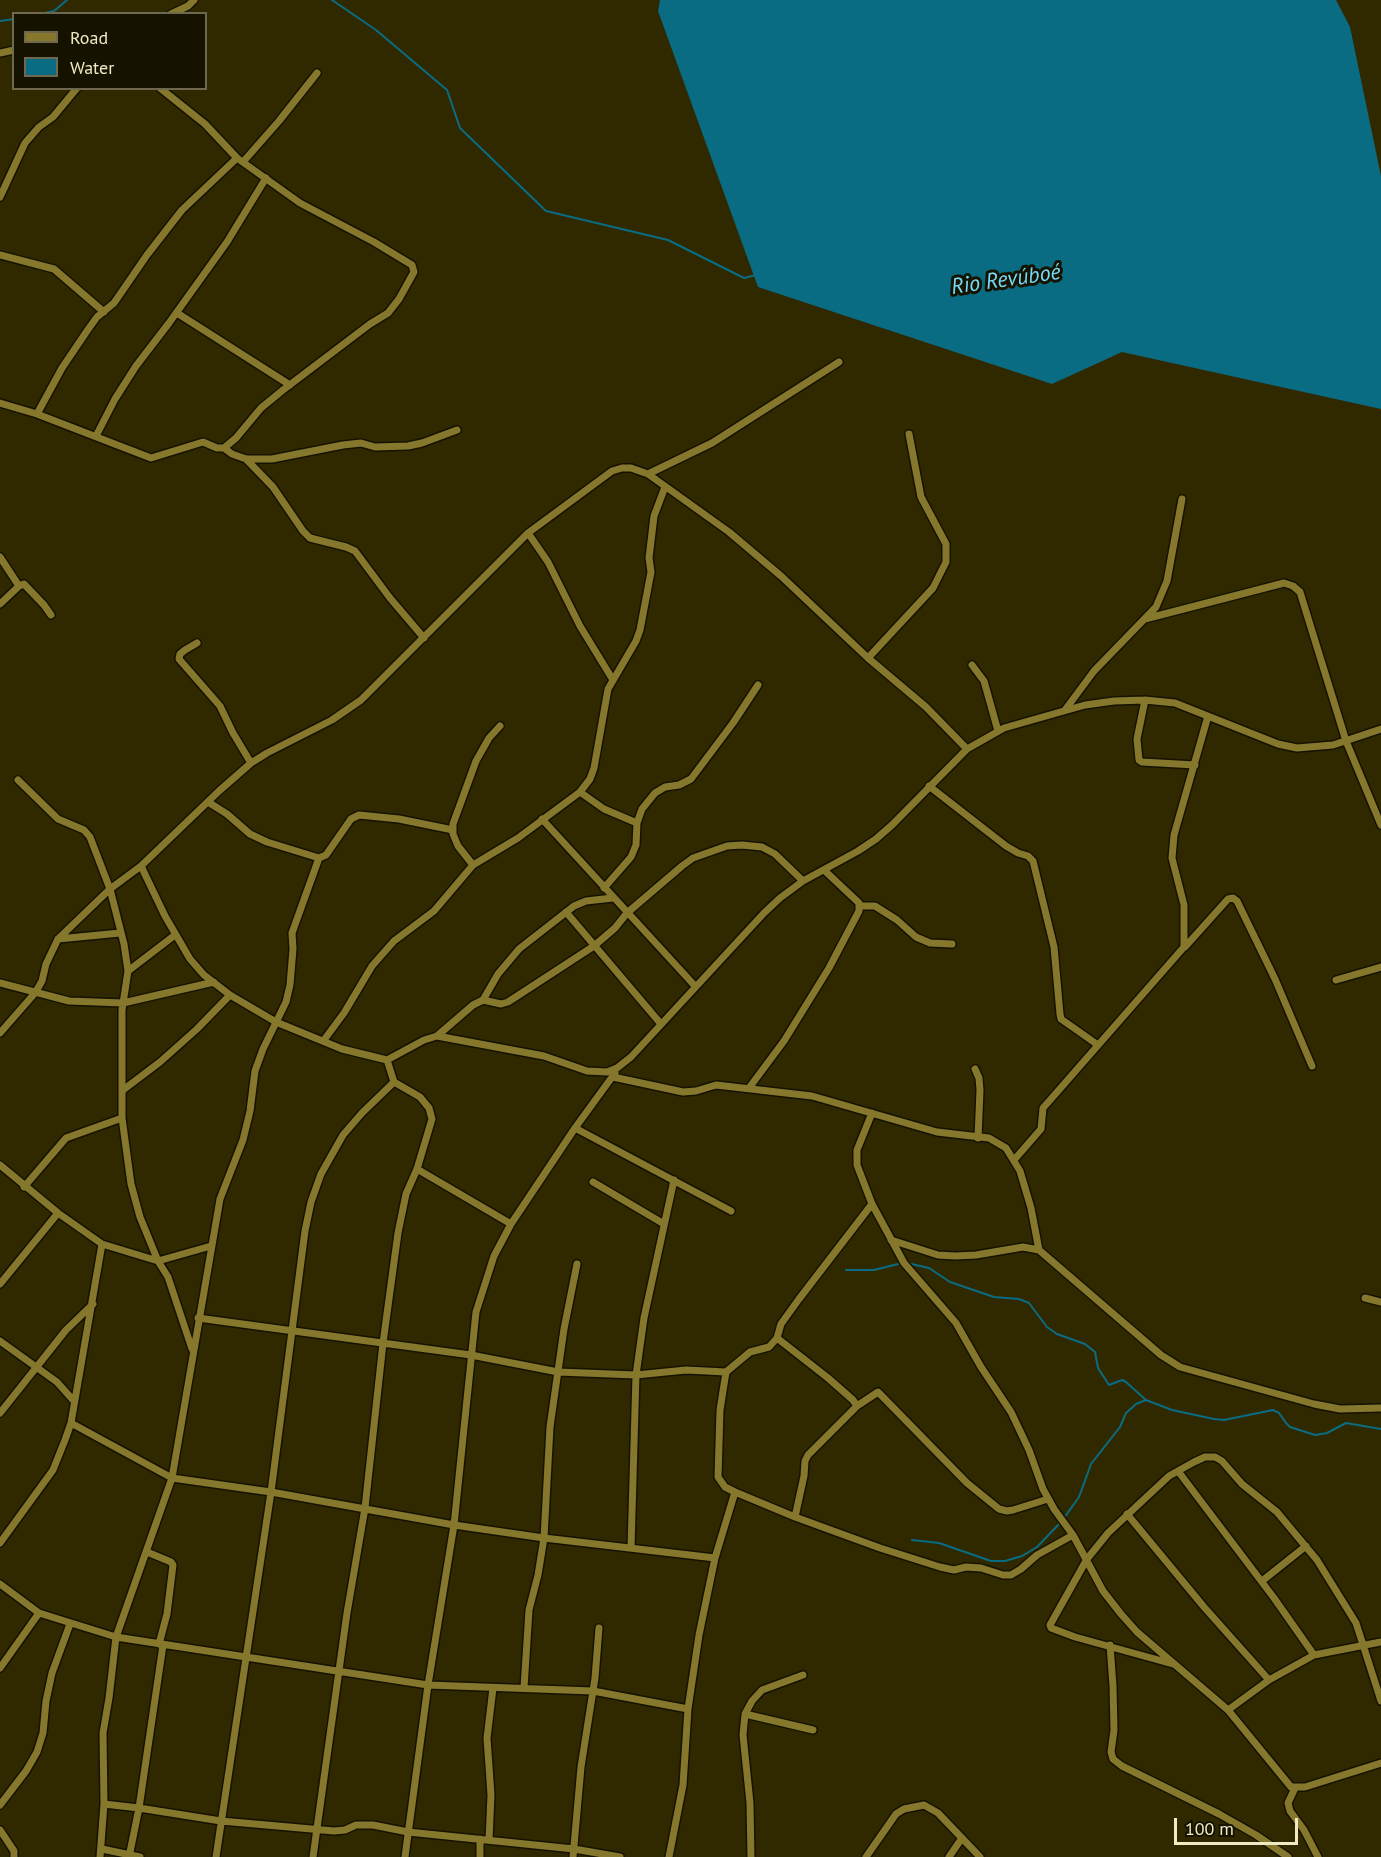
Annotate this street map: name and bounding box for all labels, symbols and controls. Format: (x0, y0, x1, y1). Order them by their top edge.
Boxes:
legend (12, 12, 207, 90)
text: Road (70, 26, 108, 49)
text: Water (70, 56, 114, 79)
water label: Rio Revúboé (950, 259, 1062, 301)
scale bar (1177, 1806, 1302, 1844)
text: 100 m (1185, 1817, 1234, 1840)

